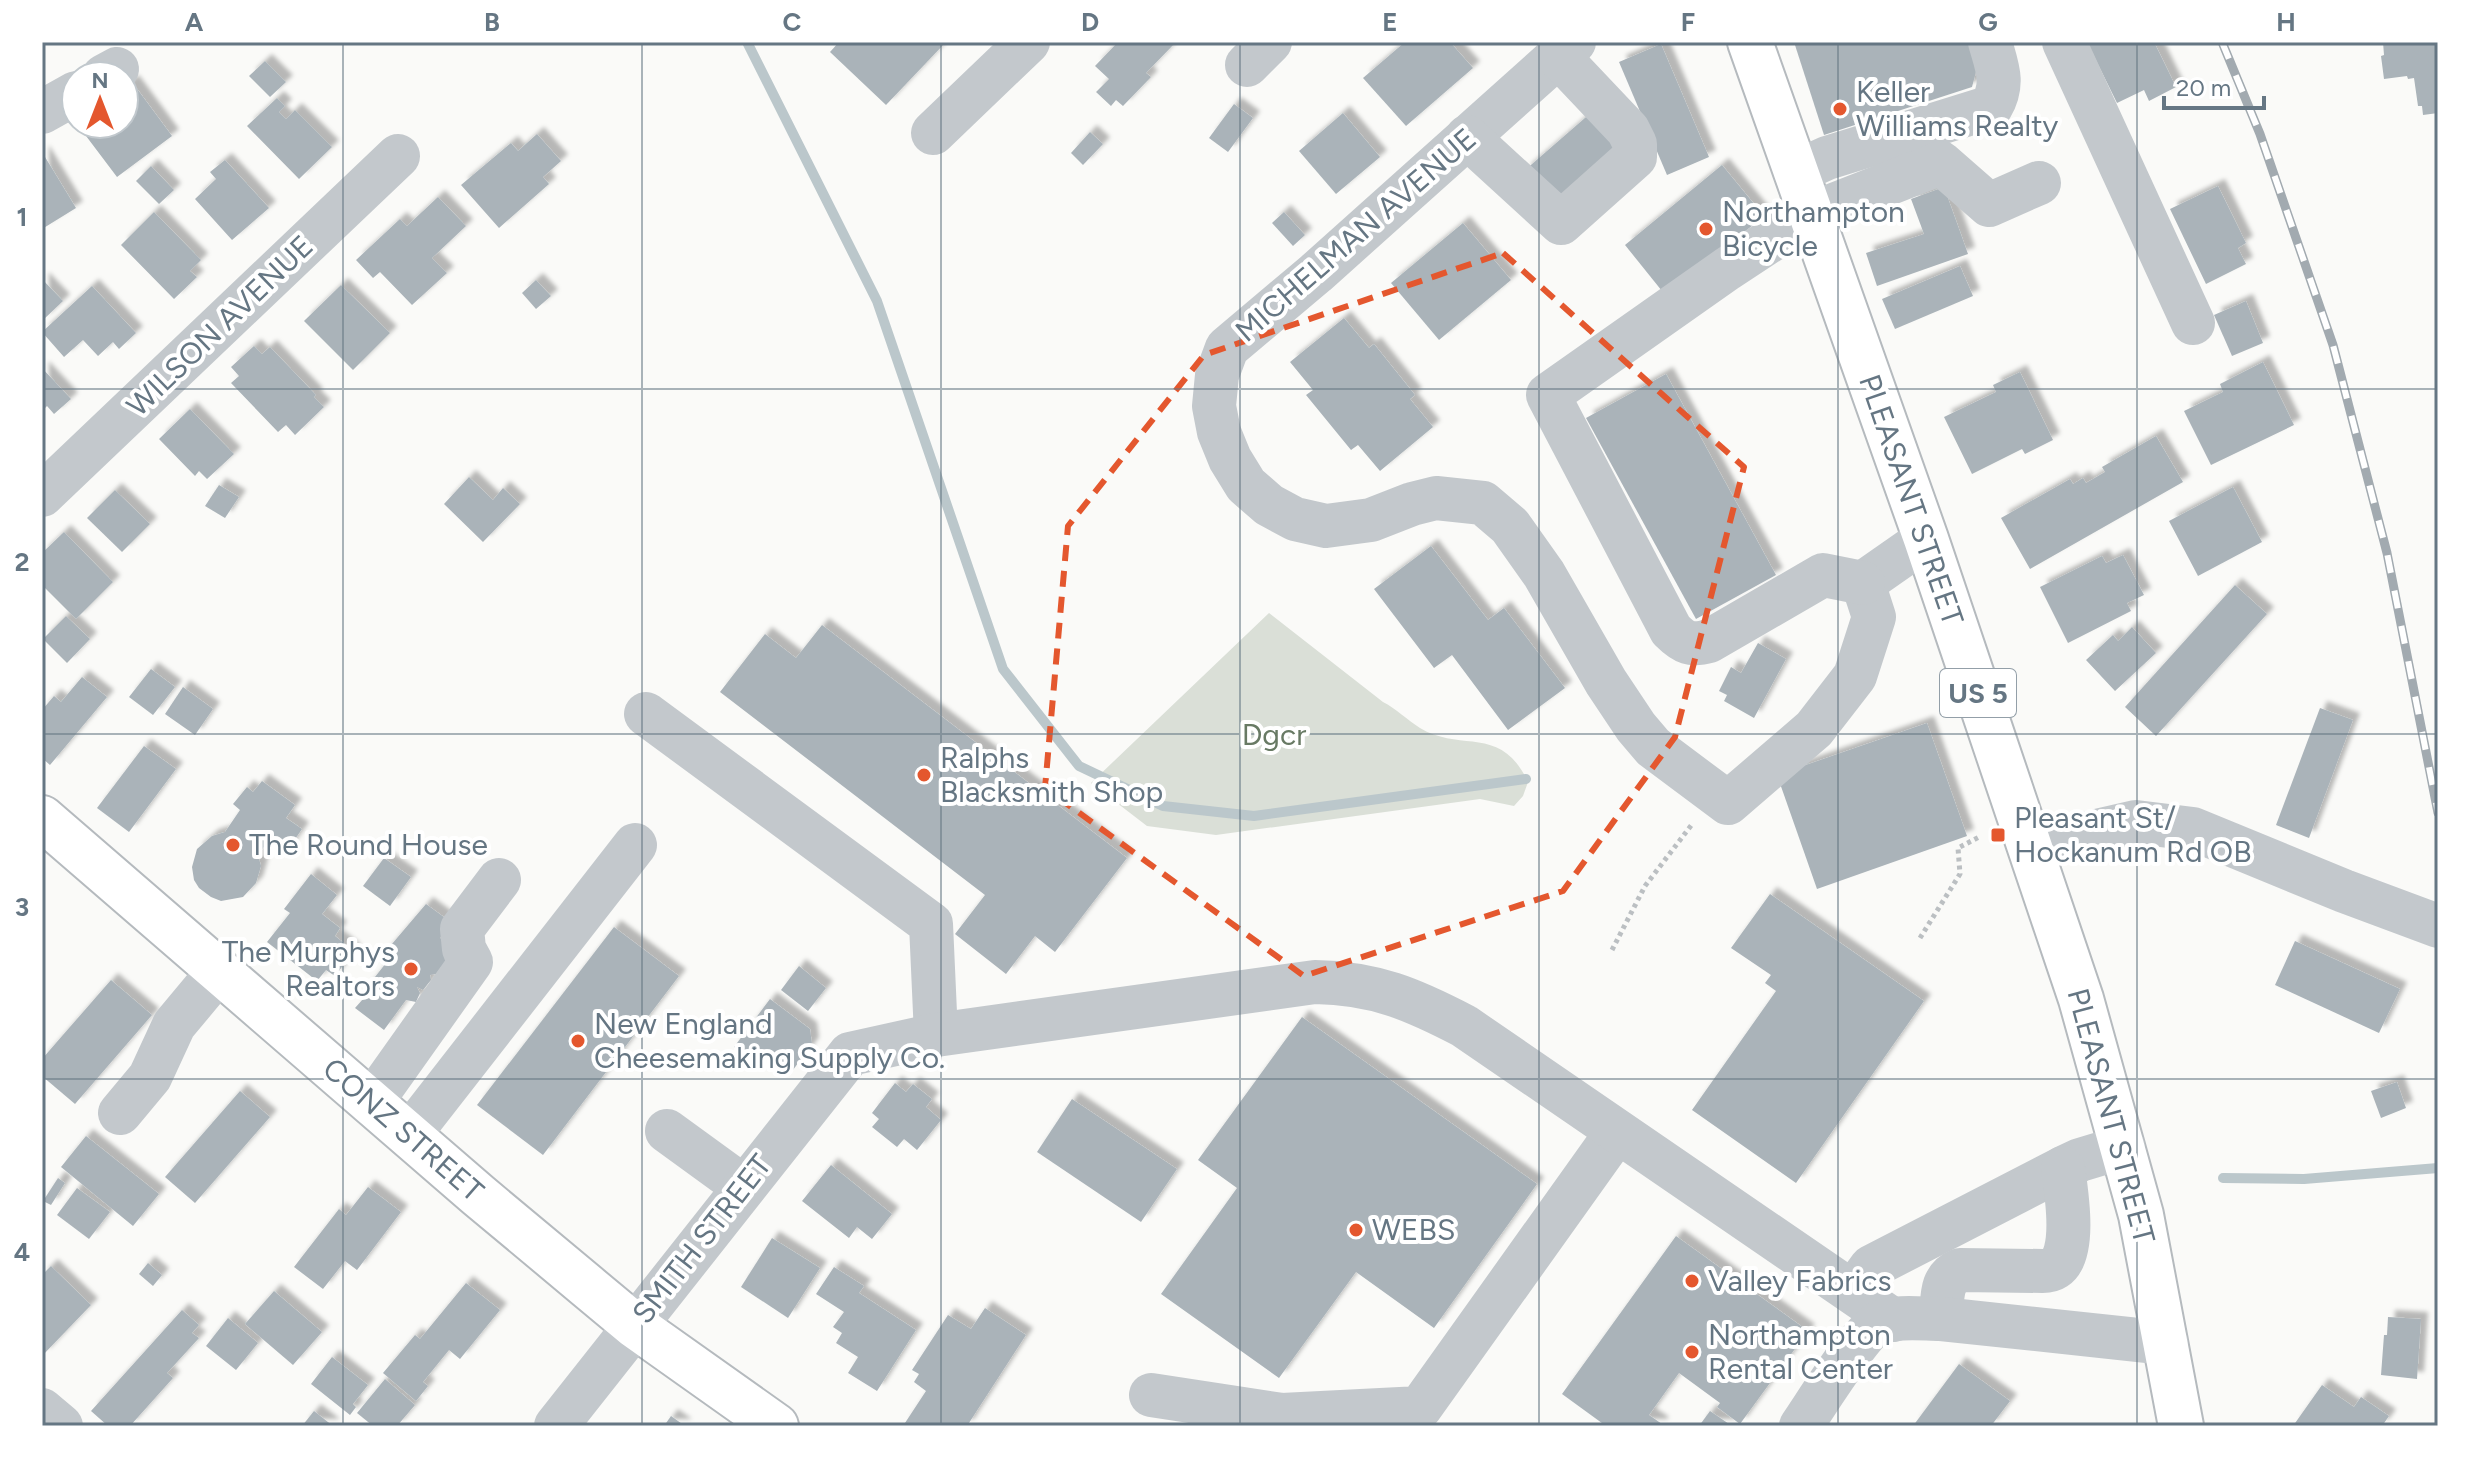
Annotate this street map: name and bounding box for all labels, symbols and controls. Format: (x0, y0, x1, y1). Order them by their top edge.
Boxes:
text: A (185, 6, 204, 38)
text: B (484, 6, 500, 38)
text: C (783, 6, 802, 38)
text: D (1081, 6, 1099, 38)
text: E (1382, 6, 1398, 38)
text: F (1681, 6, 1695, 38)
text: G (1978, 6, 1998, 38)
text: H (2276, 6, 2296, 38)
north arrow (60, 60, 140, 140)
scale bar (2164, 60, 2264, 110)
text: N (91, 67, 109, 94)
place label: Keller Williams Realty (1856, 73, 2059, 144)
text: 20 m (2176, 73, 2231, 102)
marker: Keller Williams Realty (1831, 100, 1849, 118)
street label: MICHELMAN AVENUE (1228, 120, 1484, 349)
place label: Northampton Bicycle (1722, 193, 1905, 264)
text: 1 (17, 201, 27, 233)
marker: Northampton Bicycle (1697, 220, 1715, 238)
street label: WILSON AVENUE (119, 227, 320, 424)
street label: PLEASANT STREET (1851, 370, 1972, 631)
text: 2 (14, 546, 30, 578)
road number: US 5 (1940, 669, 2016, 717)
park label: Dgcr (1242, 716, 1306, 753)
place label: Ralphs Blacksmith Shop (940, 739, 1163, 810)
marker: Ralphs Blacksmith Shop (915, 766, 933, 784)
place label: Pleasant St/ Hockanum Rd OB (2014, 799, 2252, 870)
place label: The Round House (249, 826, 488, 863)
marker: Pleasant St/ Hockanum Rd OB (1989, 826, 2007, 844)
marker: The Round House (224, 836, 242, 854)
text: 3 (15, 891, 29, 923)
place label: The Murphys Realtors (222, 933, 395, 1004)
marker: The Murphys Realtors (402, 960, 420, 978)
street label: PLEASANT STREET (2060, 984, 2163, 1248)
place label: New England Cheesemaking Supply Co. (594, 1005, 945, 1076)
marker: New England Cheesemaking Supply Co. (569, 1032, 587, 1050)
street label: CONZ STREET (315, 1050, 491, 1210)
street label: SMITH STREET (624, 1146, 779, 1331)
place label: WEBS (1372, 1211, 1455, 1248)
marker: WEBS (1347, 1221, 1365, 1239)
text: 4 (14, 1236, 30, 1268)
place label: Valley Fabrics (1708, 1262, 1892, 1299)
marker: Valley Fabrics (1683, 1272, 1701, 1290)
place label: Northampton Rental Center (1708, 1316, 1893, 1387)
marker: Northampton Rental Center (1683, 1343, 1701, 1361)

